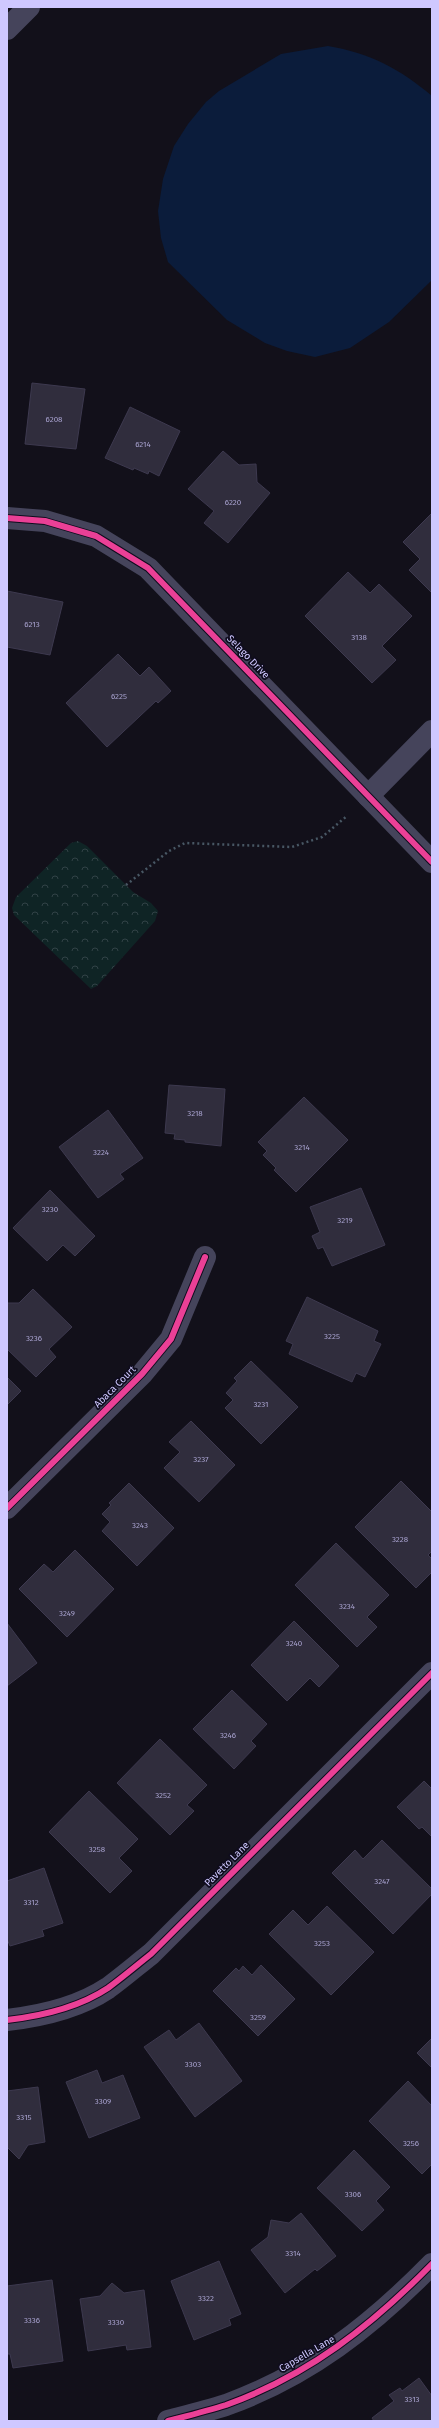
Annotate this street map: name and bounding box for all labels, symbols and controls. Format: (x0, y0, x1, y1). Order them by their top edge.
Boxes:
house number: 6208 (46, 415, 63, 424)
house number: 6214 (135, 440, 152, 449)
house number: 6220 (225, 498, 242, 507)
house number: 6213 (24, 620, 40, 629)
street label: Selago Drive (224, 633, 272, 681)
house number: 3138 (351, 633, 367, 642)
house number: 6225 (111, 692, 127, 701)
house number: 3218 (187, 1109, 203, 1118)
house number: 3214 (294, 1143, 310, 1152)
house number: 3224 (93, 1148, 110, 1157)
house number: 3230 (42, 1205, 59, 1214)
house number: 3219 (337, 1216, 353, 1225)
house number: 3225 (324, 1332, 340, 1341)
house number: 3236 (26, 1334, 42, 1343)
street label: Abaca Court (92, 1363, 139, 1410)
house number: 3231 (253, 1400, 269, 1409)
house number: 3237 (193, 1455, 209, 1464)
house number: 3243 (132, 1521, 148, 1530)
house number: 3228 (392, 1535, 409, 1544)
house number: 3234 (339, 1602, 356, 1611)
house number: 3249 (59, 1609, 75, 1618)
house number: 3240 (286, 1639, 303, 1648)
house number: 3246 (220, 1731, 236, 1740)
house number: 3252 (155, 1791, 171, 1800)
street label: Pavetto Lane (202, 1839, 252, 1889)
house number: 3258 (89, 1845, 106, 1854)
house number: 3247 (374, 1877, 390, 1886)
house number: 3312 (23, 1898, 39, 1907)
house number: 3253 (314, 1939, 330, 1948)
house number: 3259 (250, 2013, 266, 2022)
house number: 3303 (185, 2060, 201, 2069)
house number: 3309 (95, 2097, 111, 2106)
house number: 3315 (16, 2113, 32, 2122)
house number: 3256 (403, 2139, 419, 2148)
house number: 3306 (345, 2190, 361, 2199)
house number: 3314 (285, 2249, 301, 2258)
house number: 3322 (198, 2294, 214, 2303)
house number: 3336 (24, 2316, 40, 2325)
house number: 3330 (108, 2318, 125, 2327)
street label: Capsella Lane (277, 2333, 337, 2375)
house number: 3313 (404, 2395, 420, 2404)

